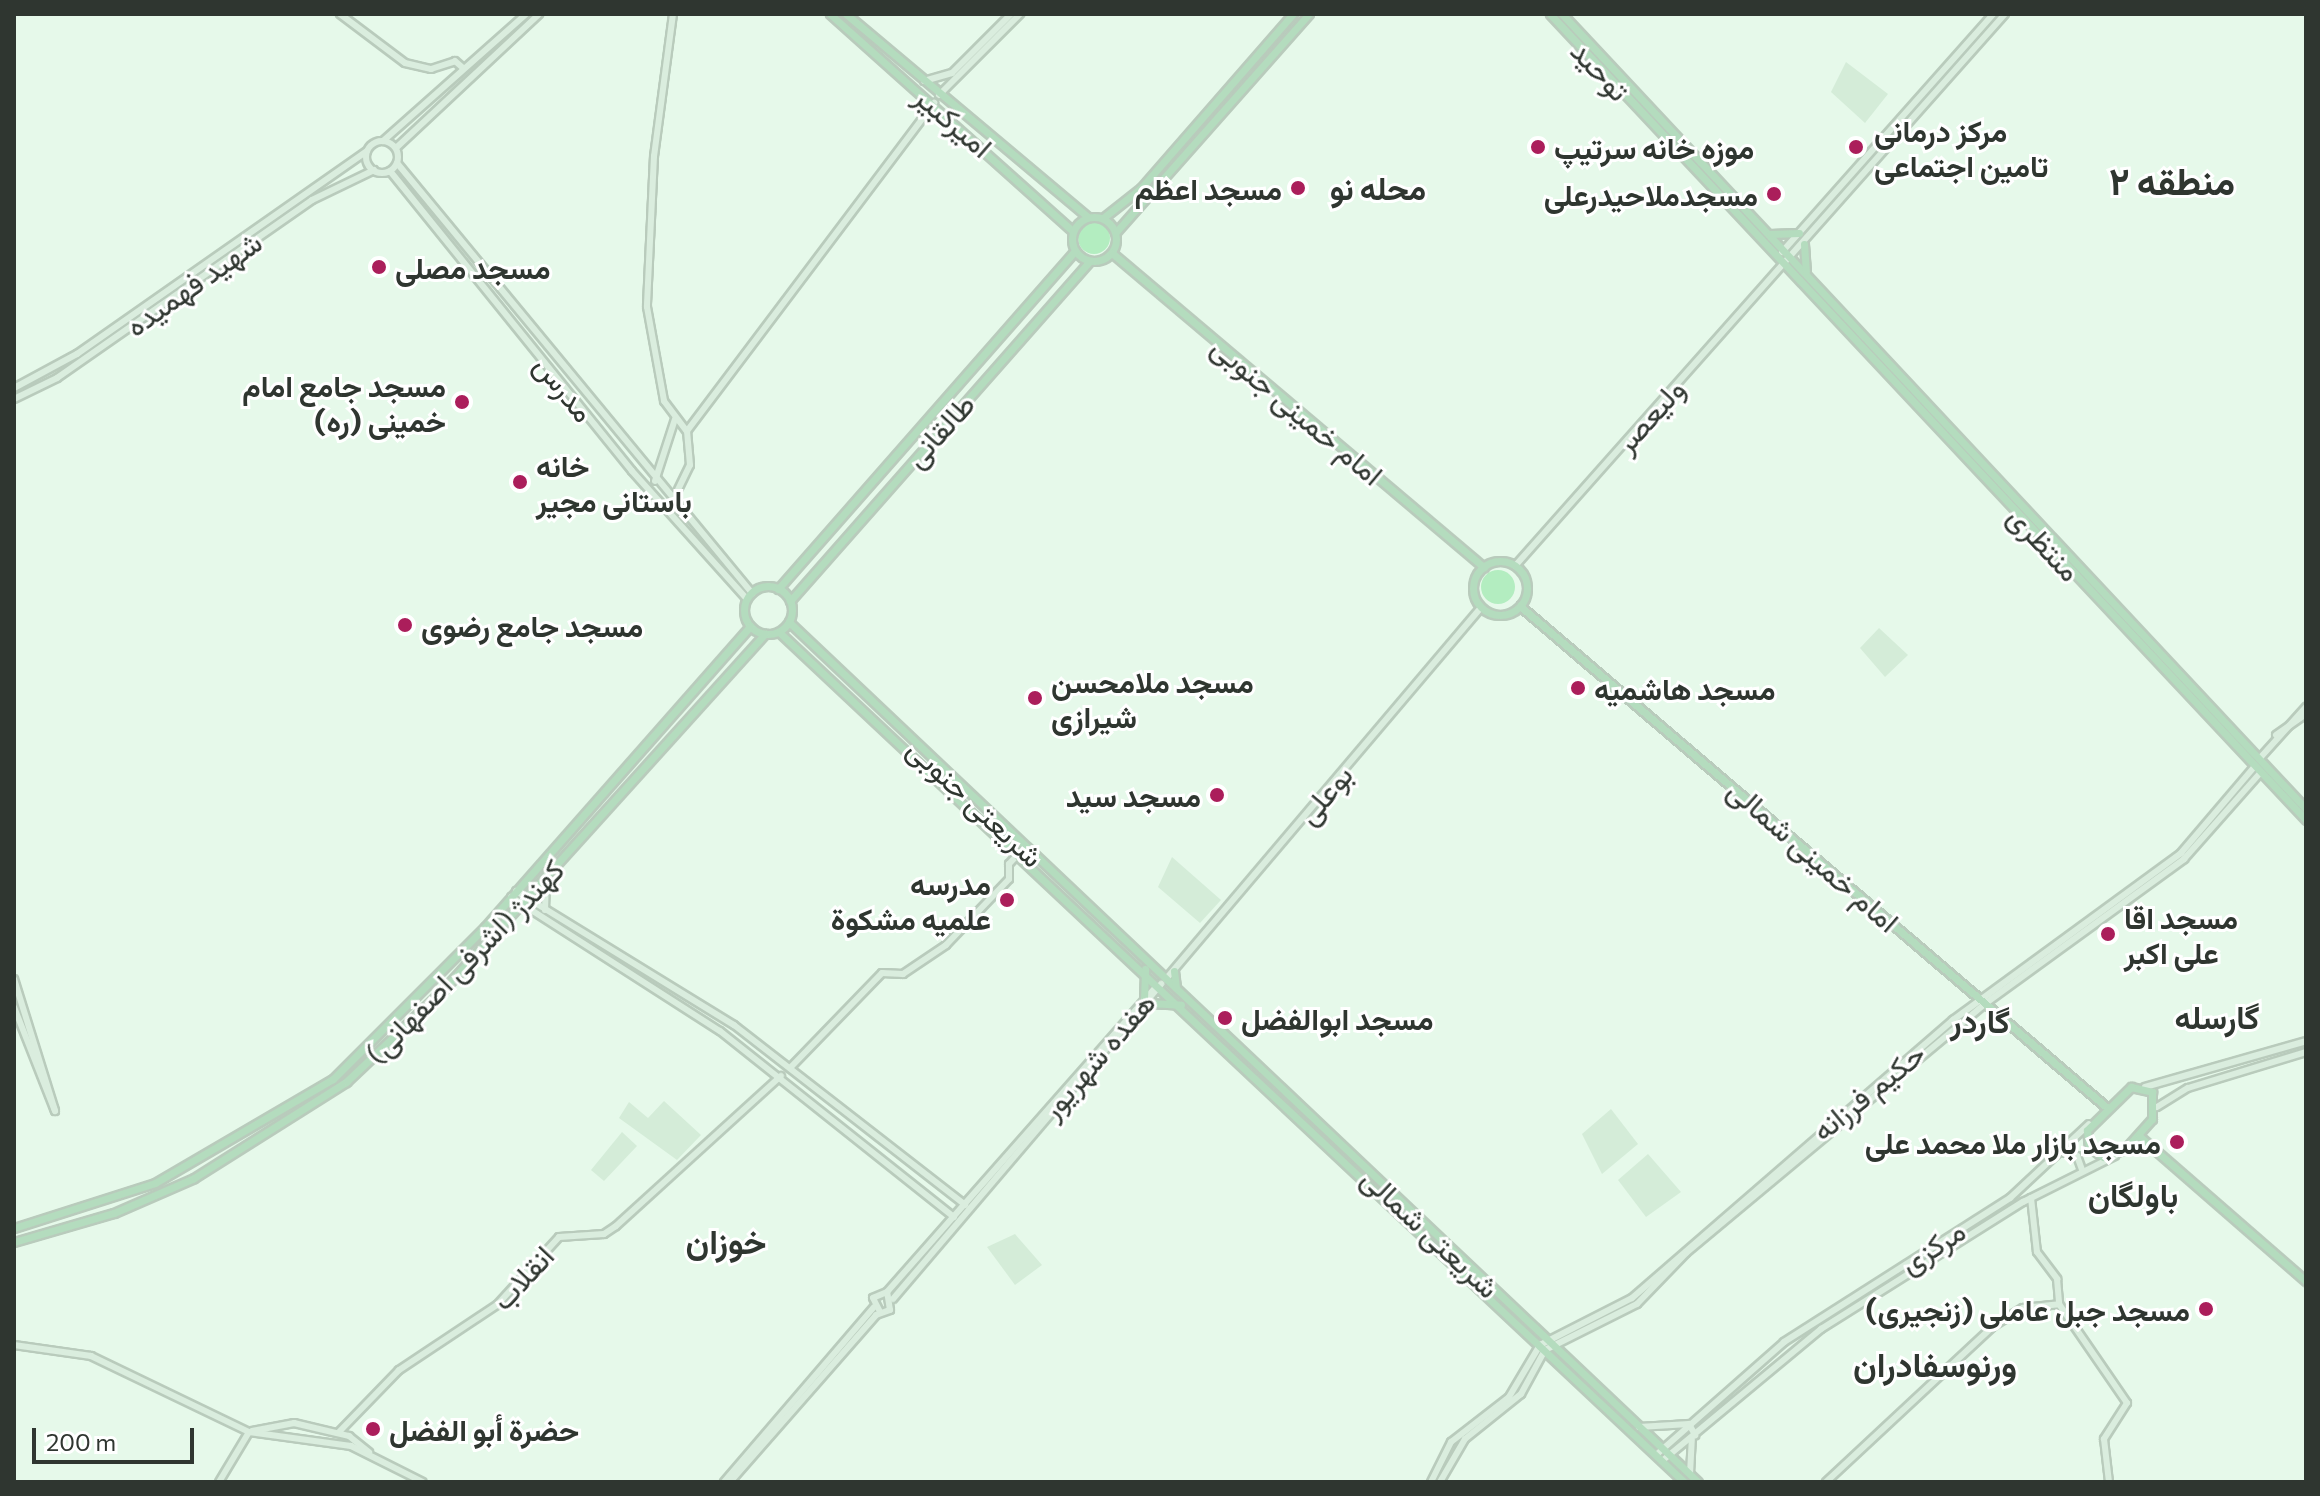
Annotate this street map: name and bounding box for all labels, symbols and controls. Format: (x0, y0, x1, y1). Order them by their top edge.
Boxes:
street label: توحید (1564, 32, 1638, 108)
street label: امیرکبیر (908, 78, 1000, 164)
place label: مرکز درمانی تامین اجتماعی (1874, 112, 2048, 182)
place label: موزه خانه سرتیپ (1554, 129, 1754, 165)
marker: مرکز درمانی تامین اجتماعی (1845, 136, 1867, 158)
marker: موزه خانه سرتیپ (1529, 138, 1547, 156)
district label: منطقه ۲ (2109, 157, 2235, 203)
district label: محله نو (1330, 168, 1426, 206)
place label: مسجد اعظم (1135, 170, 1282, 206)
place label: مسجدملاحیدرعلی (1544, 176, 1758, 212)
marker: مسجد اعظم (1289, 179, 1307, 197)
marker: مسجدملاحیدرعلی (1765, 185, 1783, 203)
street label: شهید فهمیده (118, 223, 268, 343)
place label: مسجد مصلی (395, 249, 550, 285)
marker: مسجد مصلی (370, 258, 388, 276)
street label: امام خمینی جنوبی (1205, 328, 1391, 492)
street label: مدرس (527, 347, 603, 429)
place label: مسجد جامع امام خمینی (ره) (242, 367, 446, 438)
street label: ولیعصر (1606, 370, 1692, 460)
street label: طالقانی (897, 386, 981, 474)
marker: مسجد جامع امام خمینی (ره) (453, 393, 471, 411)
place label: خانه باستانی مجیر (536, 447, 692, 518)
marker: خانه باستانی مجیر (511, 473, 529, 491)
street label: منتظری (2001, 498, 2089, 588)
place label: مسجد جامع رضوی (421, 607, 643, 643)
marker: مسجد جامع رضوی (396, 616, 414, 634)
place label: مسجد ملامحسن شیرازی (1051, 663, 1254, 734)
place label: مسجد هاشمیه (1594, 670, 1775, 706)
marker: مسجد هاشمیه (1569, 679, 1587, 697)
marker: مسجد ملامحسن شیرازی (1026, 689, 1044, 707)
street label: شریعتی جنوبی (901, 730, 1051, 874)
street label: بوعلی (1289, 757, 1359, 831)
street label: امام خمینی شمالی (1721, 771, 1907, 939)
place label: مسجد سید (1066, 777, 1201, 813)
marker: مسجد سید (1208, 786, 1226, 804)
street label: کهندژ (اشرفی اصفهانی) (357, 851, 571, 1071)
place label: مدرسه علمیه مشکوة (831, 865, 991, 936)
marker: مدرسه علمیه مشکوة (998, 891, 1016, 909)
place label: مسجد اقا علی اکبر (2124, 899, 2238, 970)
marker: مسجد اقا علی اکبر (2099, 925, 2117, 943)
street label: هفده شهریور (1032, 984, 1162, 1126)
district label: گارسله (2174, 997, 2260, 1035)
place label: مسجد ابوالفضل (1241, 1000, 1433, 1036)
district label: گاردر (1950, 1001, 2010, 1039)
marker: مسجد ابوالفضل (1216, 1009, 1234, 1027)
street label: حکیم فرزانه (1804, 1034, 1932, 1148)
place label: مسجد بازار ملا محمد علی (1865, 1124, 2161, 1160)
marker: مسجد بازار ملا محمد علی (2168, 1133, 2186, 1151)
street label: شریعتی شمالی (1355, 1159, 1507, 1305)
district label: باولگان (2088, 1175, 2178, 1213)
street label: مرکزی (1892, 1212, 1972, 1280)
district label: خوزان (686, 1221, 766, 1261)
street label: انقلاب (483, 1237, 561, 1317)
place label: مسجد جبل عاملی (زنجیری) (1865, 1291, 2190, 1327)
marker: مسجد جبل عاملی (زنجیری) (2197, 1300, 2215, 1318)
district label: ورنوسفادران (1853, 1344, 2017, 1384)
place label: حضرة أبو الفضل (389, 1411, 579, 1447)
scale bar (36, 1412, 198, 1462)
marker: حضرة أبو الفضل (364, 1420, 382, 1438)
text: 200 m (46, 1427, 116, 1456)

